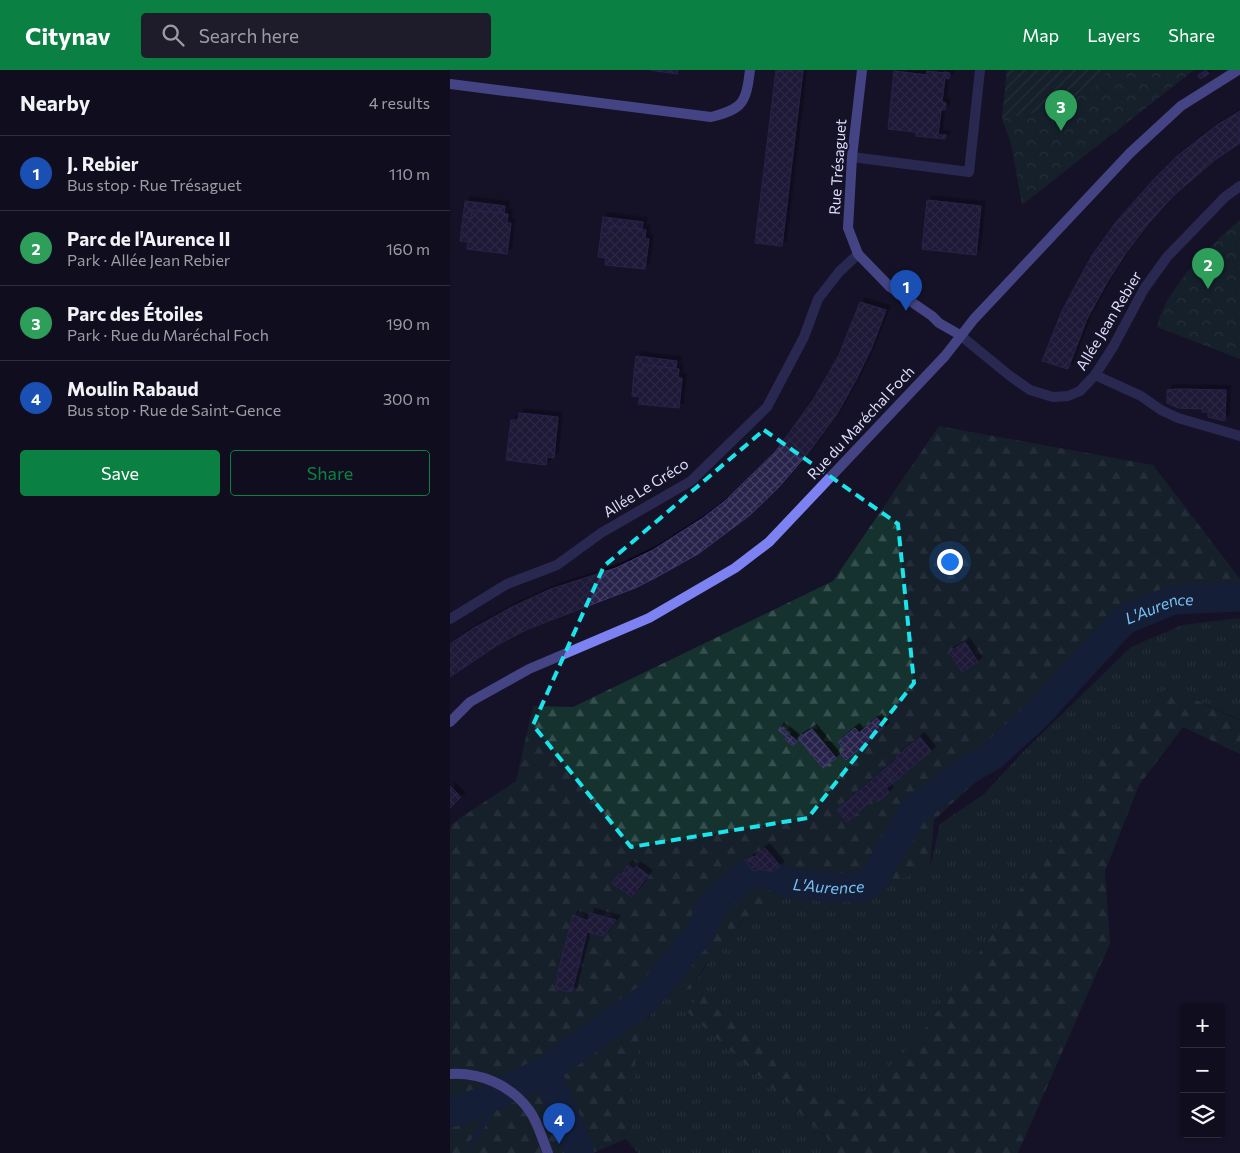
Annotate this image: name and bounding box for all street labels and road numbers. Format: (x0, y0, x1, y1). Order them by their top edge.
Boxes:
street label: Rue Trésaguet (825, 118, 849, 216)
street label: Allée Jean Rebier (1071, 268, 1145, 373)
street label: Rue du Maréchal Foch (803, 362, 918, 483)
street label: Allée Le Gréco (600, 454, 691, 521)

